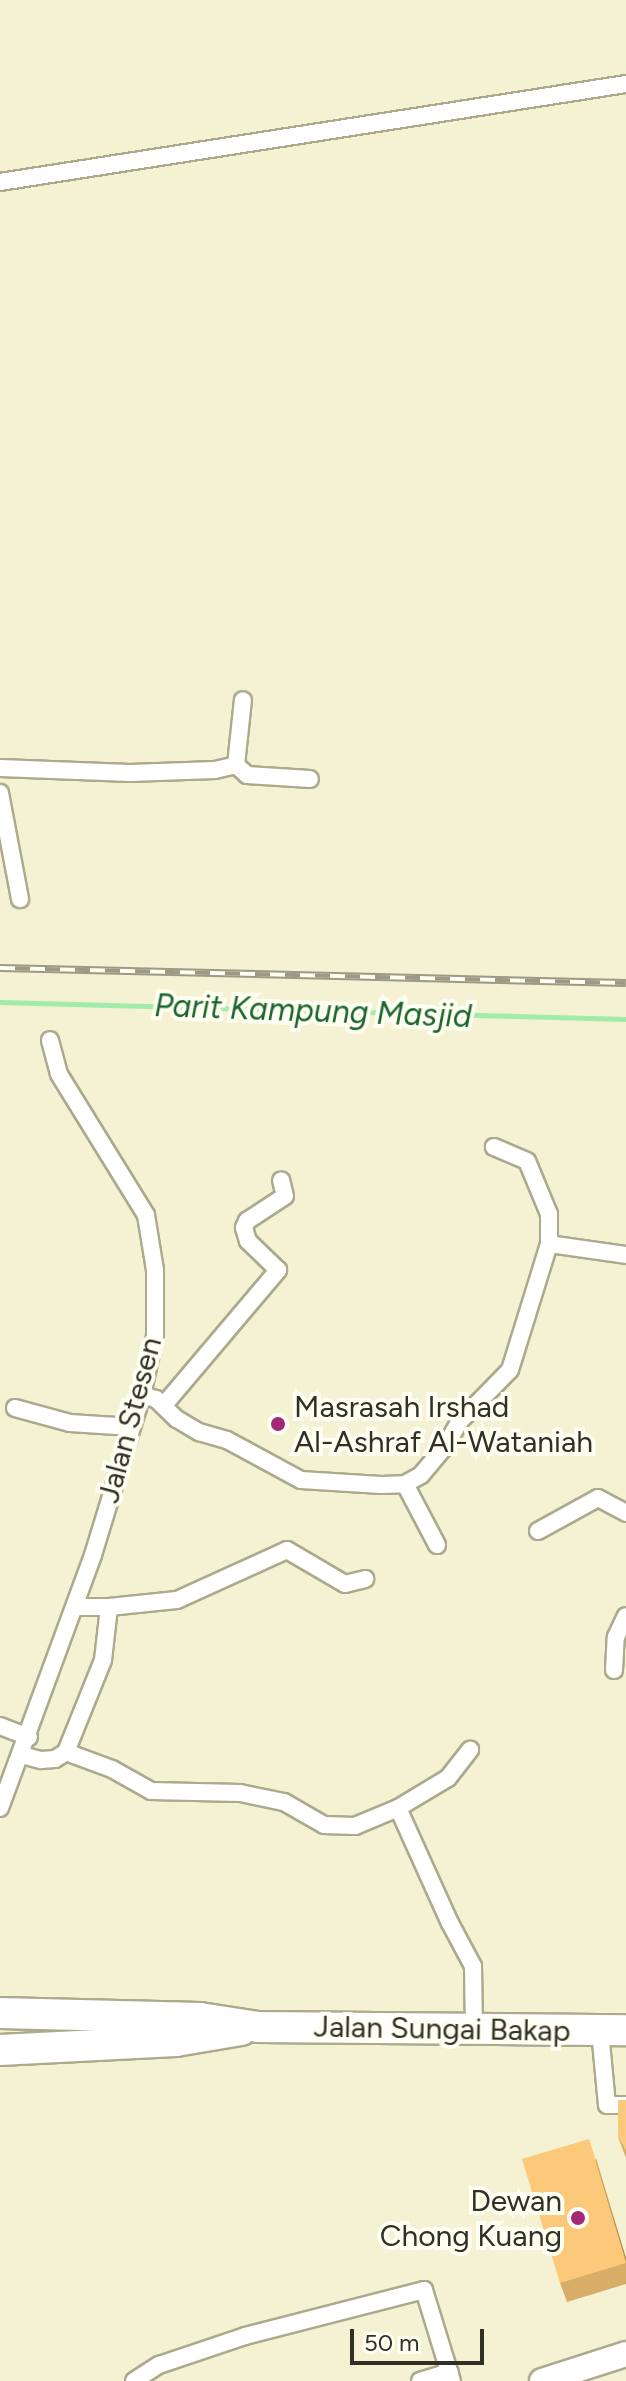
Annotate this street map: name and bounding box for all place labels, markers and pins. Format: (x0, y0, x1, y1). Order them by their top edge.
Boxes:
place label: Masrasah Irshad Al-Ashraf Al-Wataniah (294, 1389, 593, 1460)
marker: Masrasah Irshad Al-Ashraf Al-Wataniah (269, 1415, 287, 1433)
place label: Dewan Chong Kuang (380, 2183, 562, 2254)
marker: Dewan Chong Kuang (569, 2209, 587, 2227)

